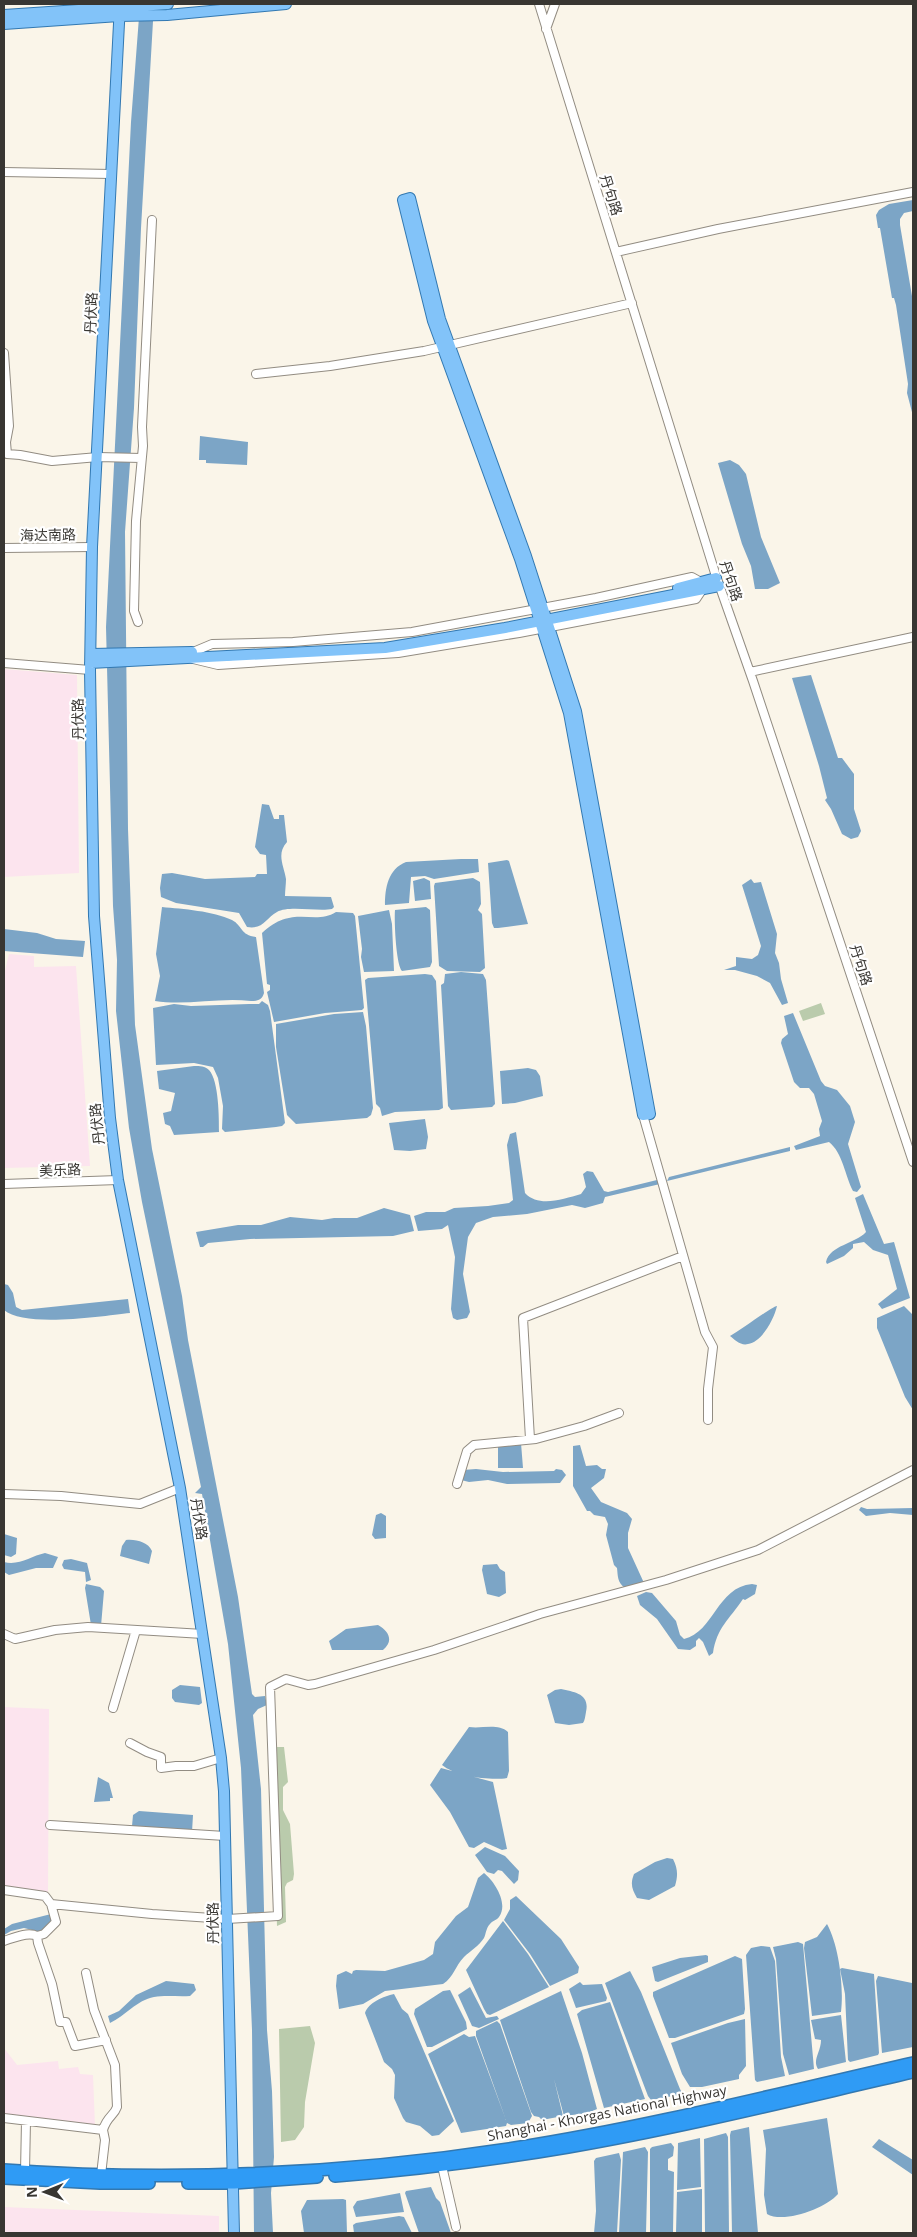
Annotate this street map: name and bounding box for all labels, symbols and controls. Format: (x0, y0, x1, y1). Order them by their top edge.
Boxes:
street label: 丹句路 (596, 172, 627, 218)
street label: 丹伏路 (80, 292, 101, 334)
street label: 海达南路 (20, 525, 76, 544)
street label: 丹句路 (716, 558, 747, 604)
street label: 丹伏路 (68, 698, 87, 740)
street label: 丹句路 (846, 942, 877, 988)
street label: 丹伏路 (85, 1102, 108, 1146)
street label: 美乐路 (39, 1159, 81, 1180)
street label: 丹伏路 (187, 1497, 212, 1541)
street label: 丹伏路 (203, 1902, 222, 1944)
street label: Shanghai - Khorgas National Highway (486, 2080, 729, 2145)
north arrow (20, 2167, 70, 2217)
text: N (22, 2186, 41, 2198)

